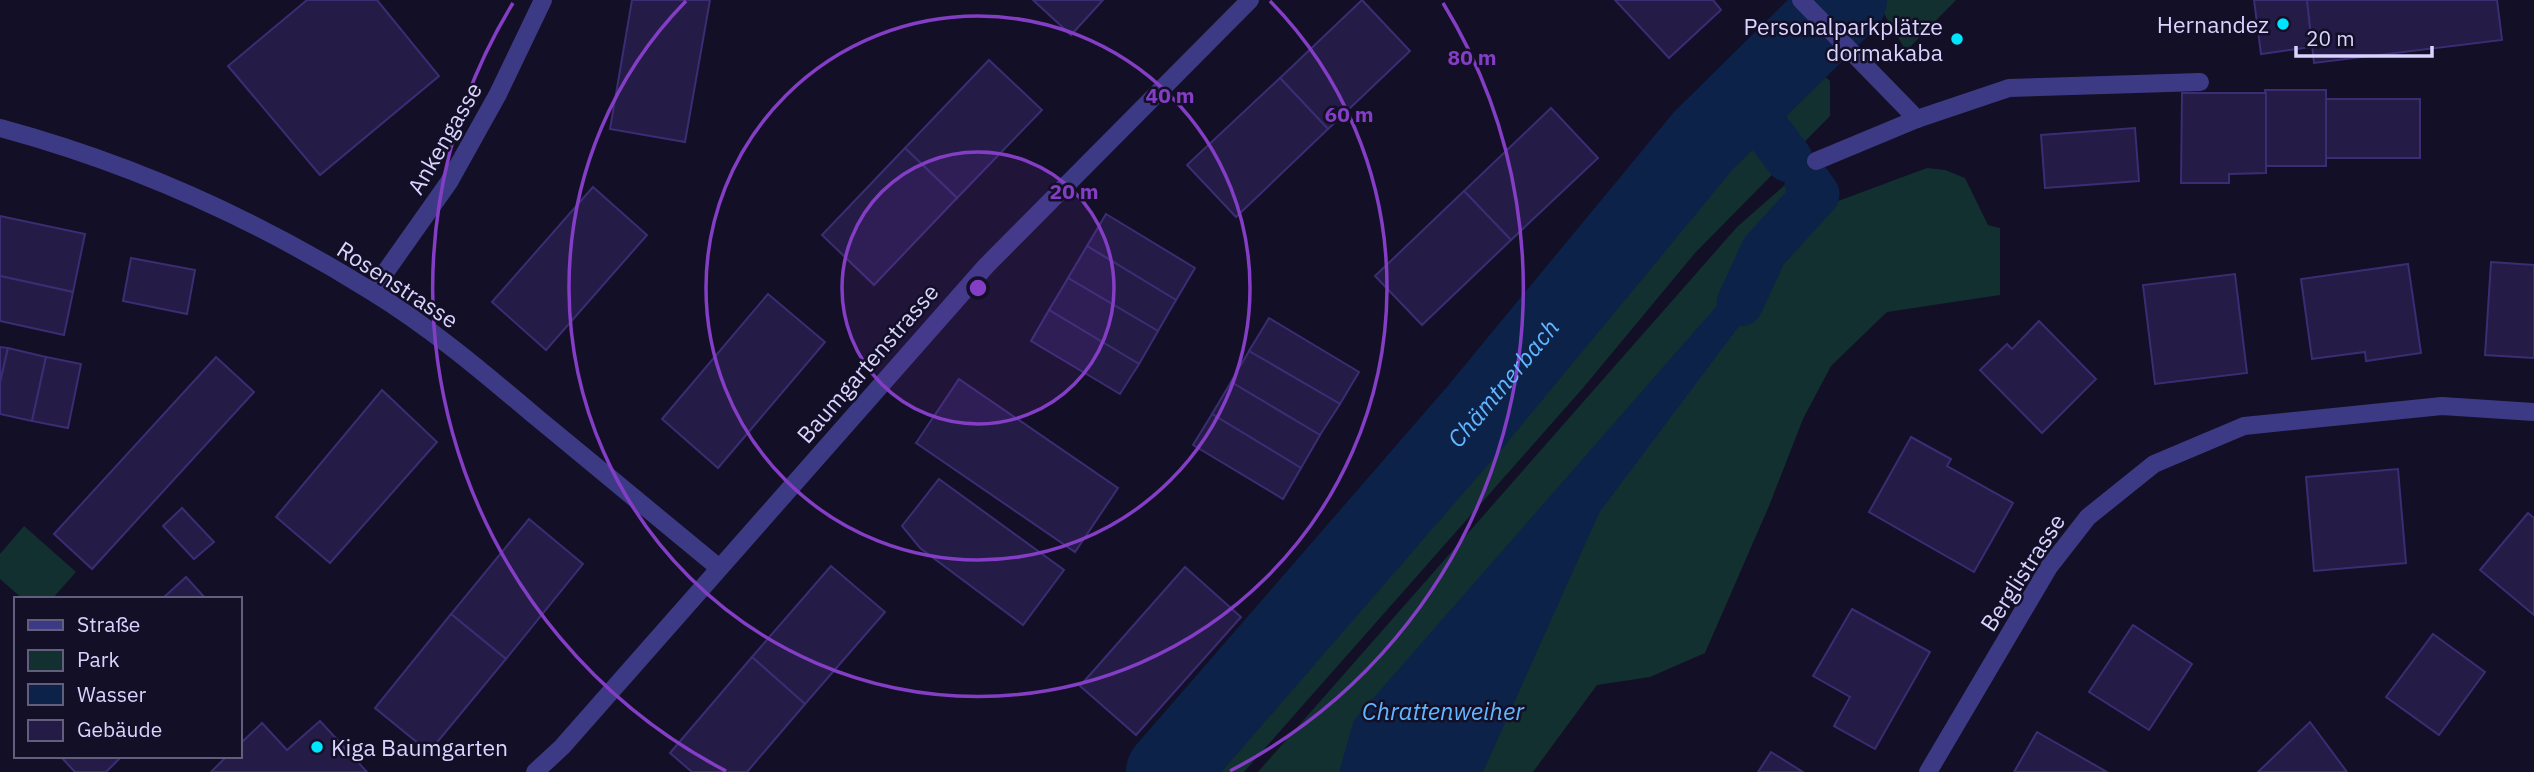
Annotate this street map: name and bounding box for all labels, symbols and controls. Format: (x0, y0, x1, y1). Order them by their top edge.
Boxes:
place label: Hernandez (2157, 9, 2269, 39)
place label: Personalparkplätze dormakaba (1744, 11, 1943, 67)
scale bar (2296, 14, 2432, 58)
marker: Hernandez (2275, 16, 2291, 32)
text: 20 m (2306, 24, 2355, 52)
marker: Personalparkplätze dormakaba (1949, 31, 1965, 47)
text: 80 m (1448, 43, 1496, 71)
street label: Ankengasse (400, 77, 488, 199)
text: 40 m (1146, 81, 1194, 109)
text: 60 m (1325, 100, 1373, 128)
text: 20 m (1050, 177, 1098, 205)
street label: Rosenstrasse (332, 234, 464, 334)
centre of rings (966, 276, 990, 300)
street label: Baumgartenstrasse (790, 277, 944, 449)
water label: Chämtnerbach (1440, 312, 1566, 454)
street label: Berglistrasse (1973, 507, 2071, 637)
legend (14, 597, 242, 758)
text: Straße (77, 610, 140, 638)
text: Park (77, 645, 120, 673)
text: Wasser (77, 680, 147, 708)
water label: Chrattenweiher (1362, 695, 1525, 727)
text: Gebäude (77, 715, 162, 743)
place label: Kiga Baumgarten (331, 732, 508, 762)
marker: Kiga Baumgarten (309, 739, 325, 755)

